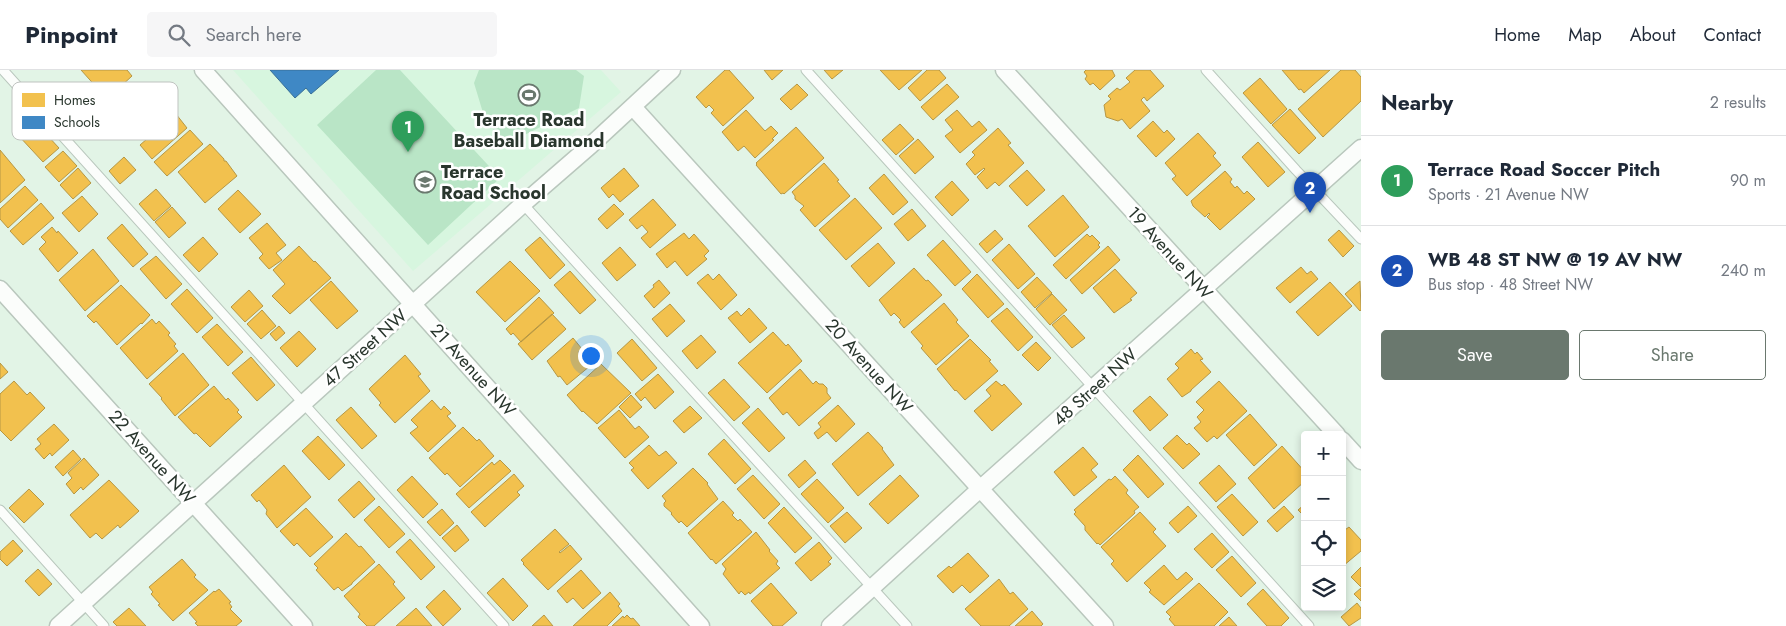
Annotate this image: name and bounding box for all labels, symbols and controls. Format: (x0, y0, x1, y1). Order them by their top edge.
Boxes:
search box (147, 12, 497, 57)
text: Pinpoint (25, 17, 117, 52)
icon: search (165, 21, 193, 49)
text: Search here (205, 21, 302, 48)
text: Home (1494, 22, 1540, 48)
text: Map (1568, 22, 1602, 48)
text: About (1630, 22, 1675, 48)
text: Contact (1703, 22, 1761, 48)
legend (12, 82, 178, 140)
sports icon: Terrace Road Baseball Diamond (517, 83, 541, 107)
text: Nearby (1381, 88, 1453, 118)
text: Homes (54, 90, 96, 110)
text: 2 results (1710, 91, 1766, 114)
place label: Terrace Road Baseball Diamond (454, 107, 604, 154)
pin: 1 (392, 111, 424, 152)
text: Schools (54, 112, 100, 132)
text: Terrace Road Soccer Pitch (1428, 156, 1660, 183)
place label: Terrace Road School (441, 159, 546, 206)
text: 1 (1393, 169, 1401, 192)
text: 90 m (1730, 169, 1766, 192)
school or university icon: Terrace Road School (413, 170, 437, 194)
pin: 2 (1294, 172, 1326, 213)
text: Sports · 21 Avenue NW (1428, 183, 1589, 206)
street label: 19 Avenue NW (1121, 201, 1219, 305)
text: WB 48 ST NW @ 19 AV NW (1428, 246, 1682, 273)
text: 2 (1392, 259, 1402, 282)
text: 240 m (1721, 259, 1766, 282)
text: Bus stop · 48 Street NW (1428, 273, 1593, 296)
street label: 47 Street NW (317, 303, 413, 393)
street label: 20 Avenue NW (819, 313, 919, 419)
street label: 21 Avenue NW (424, 318, 522, 422)
button: Save (1381, 330, 1569, 380)
button: Share (1579, 330, 1766, 380)
street label: 48 Street NW (1047, 342, 1143, 432)
your location (578, 343, 604, 369)
street label: 22 Avenue NW (102, 404, 202, 510)
map controls (1301, 431, 1346, 611)
button: + (1301, 431, 1346, 476)
button: − (1301, 476, 1346, 521)
button: locate (1301, 521, 1346, 566)
button: layers (1301, 566, 1346, 611)

